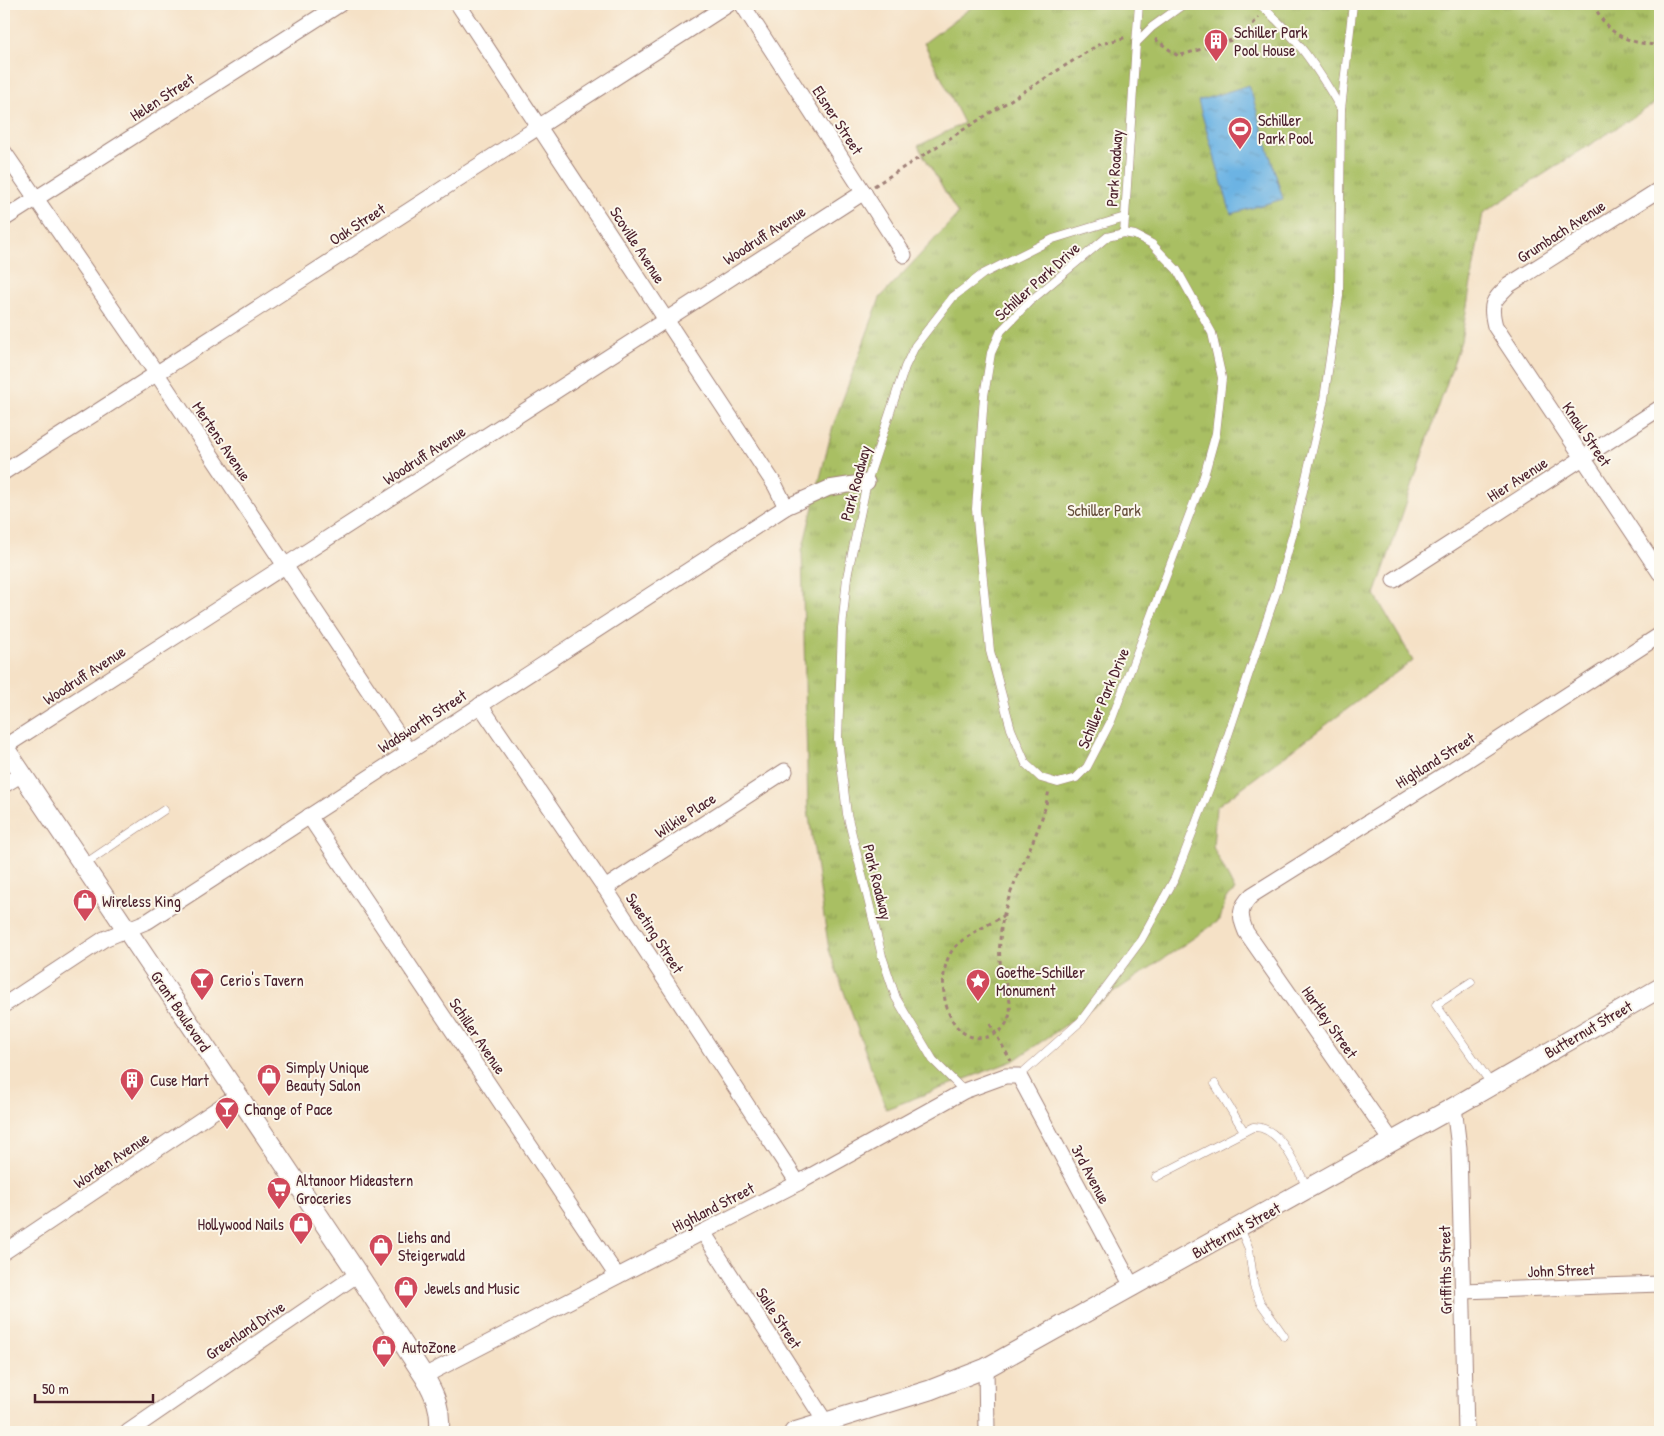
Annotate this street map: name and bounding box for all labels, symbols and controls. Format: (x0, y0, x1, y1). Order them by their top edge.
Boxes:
place label: Schiller Park Pool House (1234, 21, 1308, 61)
building icon: Schiller Park Pool House (1203, 28, 1229, 62)
street label: Helen Street (126, 68, 199, 126)
street label: Elsner Street (807, 81, 869, 159)
place label: Schiller Park Pool (1258, 109, 1314, 149)
sports icon: Schiller Park Pool (1227, 116, 1253, 150)
street label: Park Roadway (1100, 129, 1128, 207)
street label: Grumbach Avenue (1513, 194, 1610, 268)
street label: Oak Street (325, 197, 390, 250)
street label: Woodruff Avenue (718, 200, 810, 270)
street label: Scoville Avenue (605, 202, 671, 288)
street label: Schiller Park Drive (990, 236, 1085, 325)
street label: Mertens Avenue (187, 397, 257, 486)
street label: Knaul Street (1557, 397, 1617, 471)
street label: Woodruff Avenue (378, 420, 470, 490)
street label: Park Roadway (834, 443, 876, 523)
street label: Hier Avenue (1483, 451, 1552, 507)
park label: Schiller Park (1067, 499, 1141, 521)
street label: Woodruff Avenue (38, 640, 130, 710)
street label: Schiller Park Drive (1072, 644, 1134, 752)
street label: Wadsworth Street (373, 684, 471, 758)
street label: Highland Street (1391, 727, 1479, 793)
street label: Wilkie Place (650, 787, 720, 843)
street label: Park Roadway (858, 842, 898, 922)
shop icon: Wireless King (72, 888, 98, 922)
street label: Sweeting Street (621, 888, 690, 978)
place label: Wireless King (102, 890, 181, 912)
place label: Goethe–Schiller Monument (996, 961, 1085, 1001)
street label: Grant Boulevard (146, 966, 216, 1056)
bar icon: Cerio's Tavern (189, 967, 215, 1001)
place icon: Goethe–Schiller Monument (965, 968, 991, 1002)
place label: Cerio's Tavern (220, 969, 304, 991)
street label: Hartley Street (1297, 981, 1363, 1063)
street label: Schiller Avenue (444, 994, 512, 1079)
street label: Butternut Street (1540, 995, 1636, 1063)
place label: Simply Unique Beauty Salon (286, 1056, 370, 1096)
shop icon: Simply Unique Beauty Salon (256, 1063, 282, 1097)
building icon: Cuse Mart (119, 1067, 145, 1101)
place label: Cuse Mart (150, 1069, 209, 1091)
bar icon: Change of Pace (214, 1096, 240, 1130)
place label: Change of Pace (244, 1098, 333, 1120)
street label: Worden Avenue (69, 1126, 154, 1193)
street label: 3rd Avenue (1066, 1141, 1116, 1208)
place label: Altanoor Mideastern Groceries (296, 1169, 413, 1209)
supermarket icon: Altanoor Mideastern Groceries (266, 1176, 292, 1210)
street label: Highland Street (668, 1177, 758, 1237)
street label: Butternut Street (1188, 1196, 1285, 1263)
shop icon: Hollywood Nails (288, 1211, 314, 1245)
place label: Hollywood Nails (197, 1213, 284, 1235)
street label: Griffiths Street (1433, 1225, 1457, 1315)
place label: Liehs and Steigerwald (398, 1226, 465, 1266)
shop icon: Liehs and Steigerwald (368, 1233, 394, 1267)
street label: John Street (1527, 1258, 1595, 1282)
shop icon: Jewels and Music (393, 1275, 419, 1309)
place label: Jewels and Music (424, 1277, 520, 1299)
street label: Saile Street (751, 1283, 807, 1353)
street label: Greenland Drive (201, 1295, 290, 1365)
shop icon: AutoZone (371, 1334, 397, 1368)
place label: AutoZone (402, 1336, 457, 1358)
scale bar (35, 1371, 152, 1403)
text: 50 m (42, 1378, 69, 1399)

